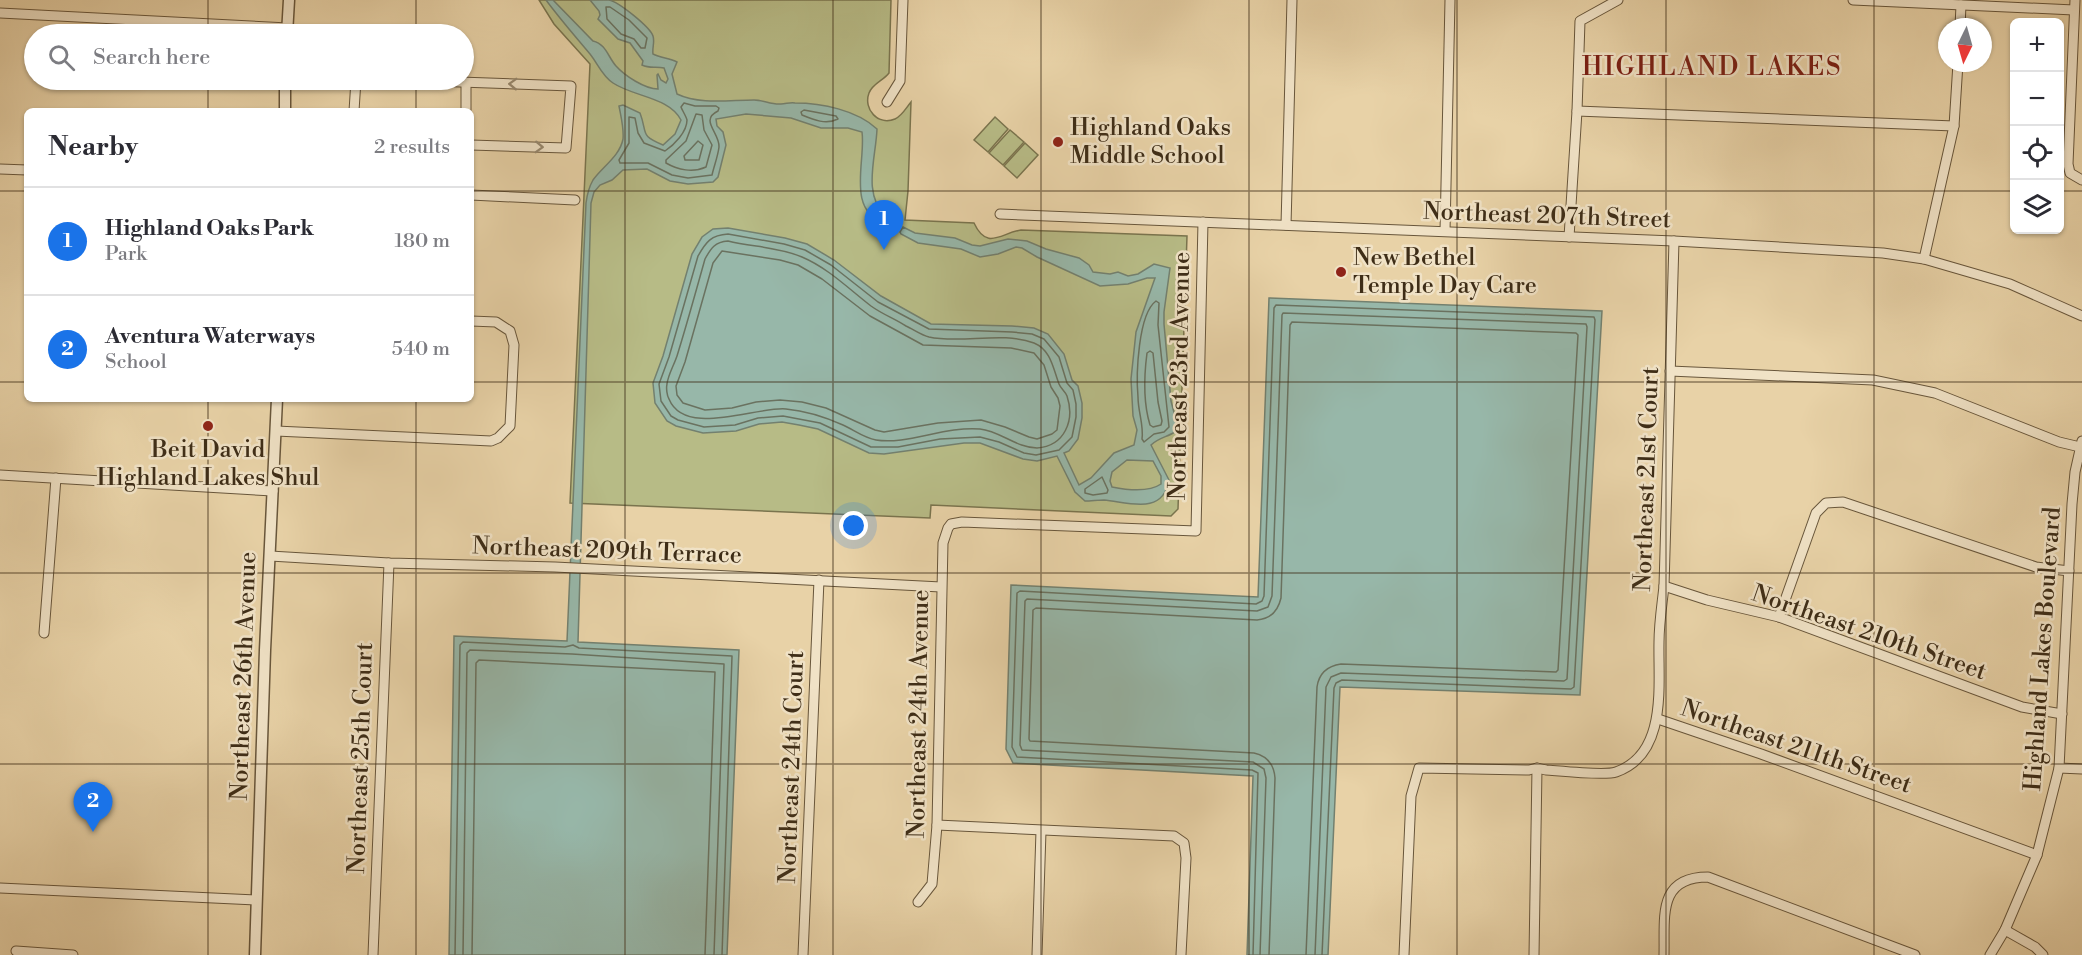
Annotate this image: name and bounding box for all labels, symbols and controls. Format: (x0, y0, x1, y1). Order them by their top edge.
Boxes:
north arrow (1938, 18, 1992, 72)
map controls (2010, 18, 2064, 234)
button: + (2010, 18, 2064, 72)
search box (24, 24, 474, 90)
icon: search (45, 41, 78, 74)
text: Search here (93, 44, 210, 71)
district label: HIGHLAND LAKES (1582, 51, 1842, 83)
button: − (2010, 72, 2064, 126)
one-way arrow (508, 78, 517, 91)
place label: Highland Oaks Middle School (1070, 113, 1231, 171)
button: locate (2010, 126, 2064, 180)
text: Nearby (48, 131, 138, 163)
text: 2 results (374, 135, 450, 160)
marker: Highland Oaks Middle School (1051, 135, 1065, 149)
one-way arrow (535, 140, 544, 153)
button: layers (2010, 180, 2064, 234)
street label: Northeast 207th Street (1422, 197, 1672, 235)
pin: 1 (864, 200, 904, 250)
text: Highland Oaks Park (105, 215, 314, 242)
text: 1 (63, 229, 72, 254)
text: 180 m (395, 229, 450, 254)
text: Park (105, 242, 147, 267)
place label: New Bethel Temple Day Care (1353, 243, 1537, 301)
street label: Northeast 23rd Avenue (1163, 252, 1197, 500)
marker: New Bethel Temple Day Care (1334, 265, 1348, 279)
text: Aventura Waterways (105, 323, 315, 350)
text: 2 (61, 337, 74, 362)
text: 540 m (392, 337, 450, 362)
text: School (105, 350, 167, 375)
street label: Northeast 21st Court (1628, 365, 1666, 592)
marker: Beit David Highland Lakes Shul (201, 419, 215, 433)
place label: Beit David Highland Lakes Shul (97, 435, 319, 493)
street label: Highland Lakes Boulevard (2018, 505, 2068, 792)
your location (839, 511, 868, 540)
street label: Northeast 209th Terrace (472, 531, 742, 571)
street label: Northeast 26th Avenue (225, 551, 263, 801)
street label: Northeast 210th Street (1748, 579, 1991, 687)
street label: Northeast 24th Avenue (902, 589, 936, 839)
street label: Northeast 25th Court (342, 641, 380, 874)
street label: Northeast 24th Court (773, 650, 811, 884)
street label: Northeast 211th Street (1677, 693, 1916, 801)
pin: 2 (74, 782, 112, 832)

